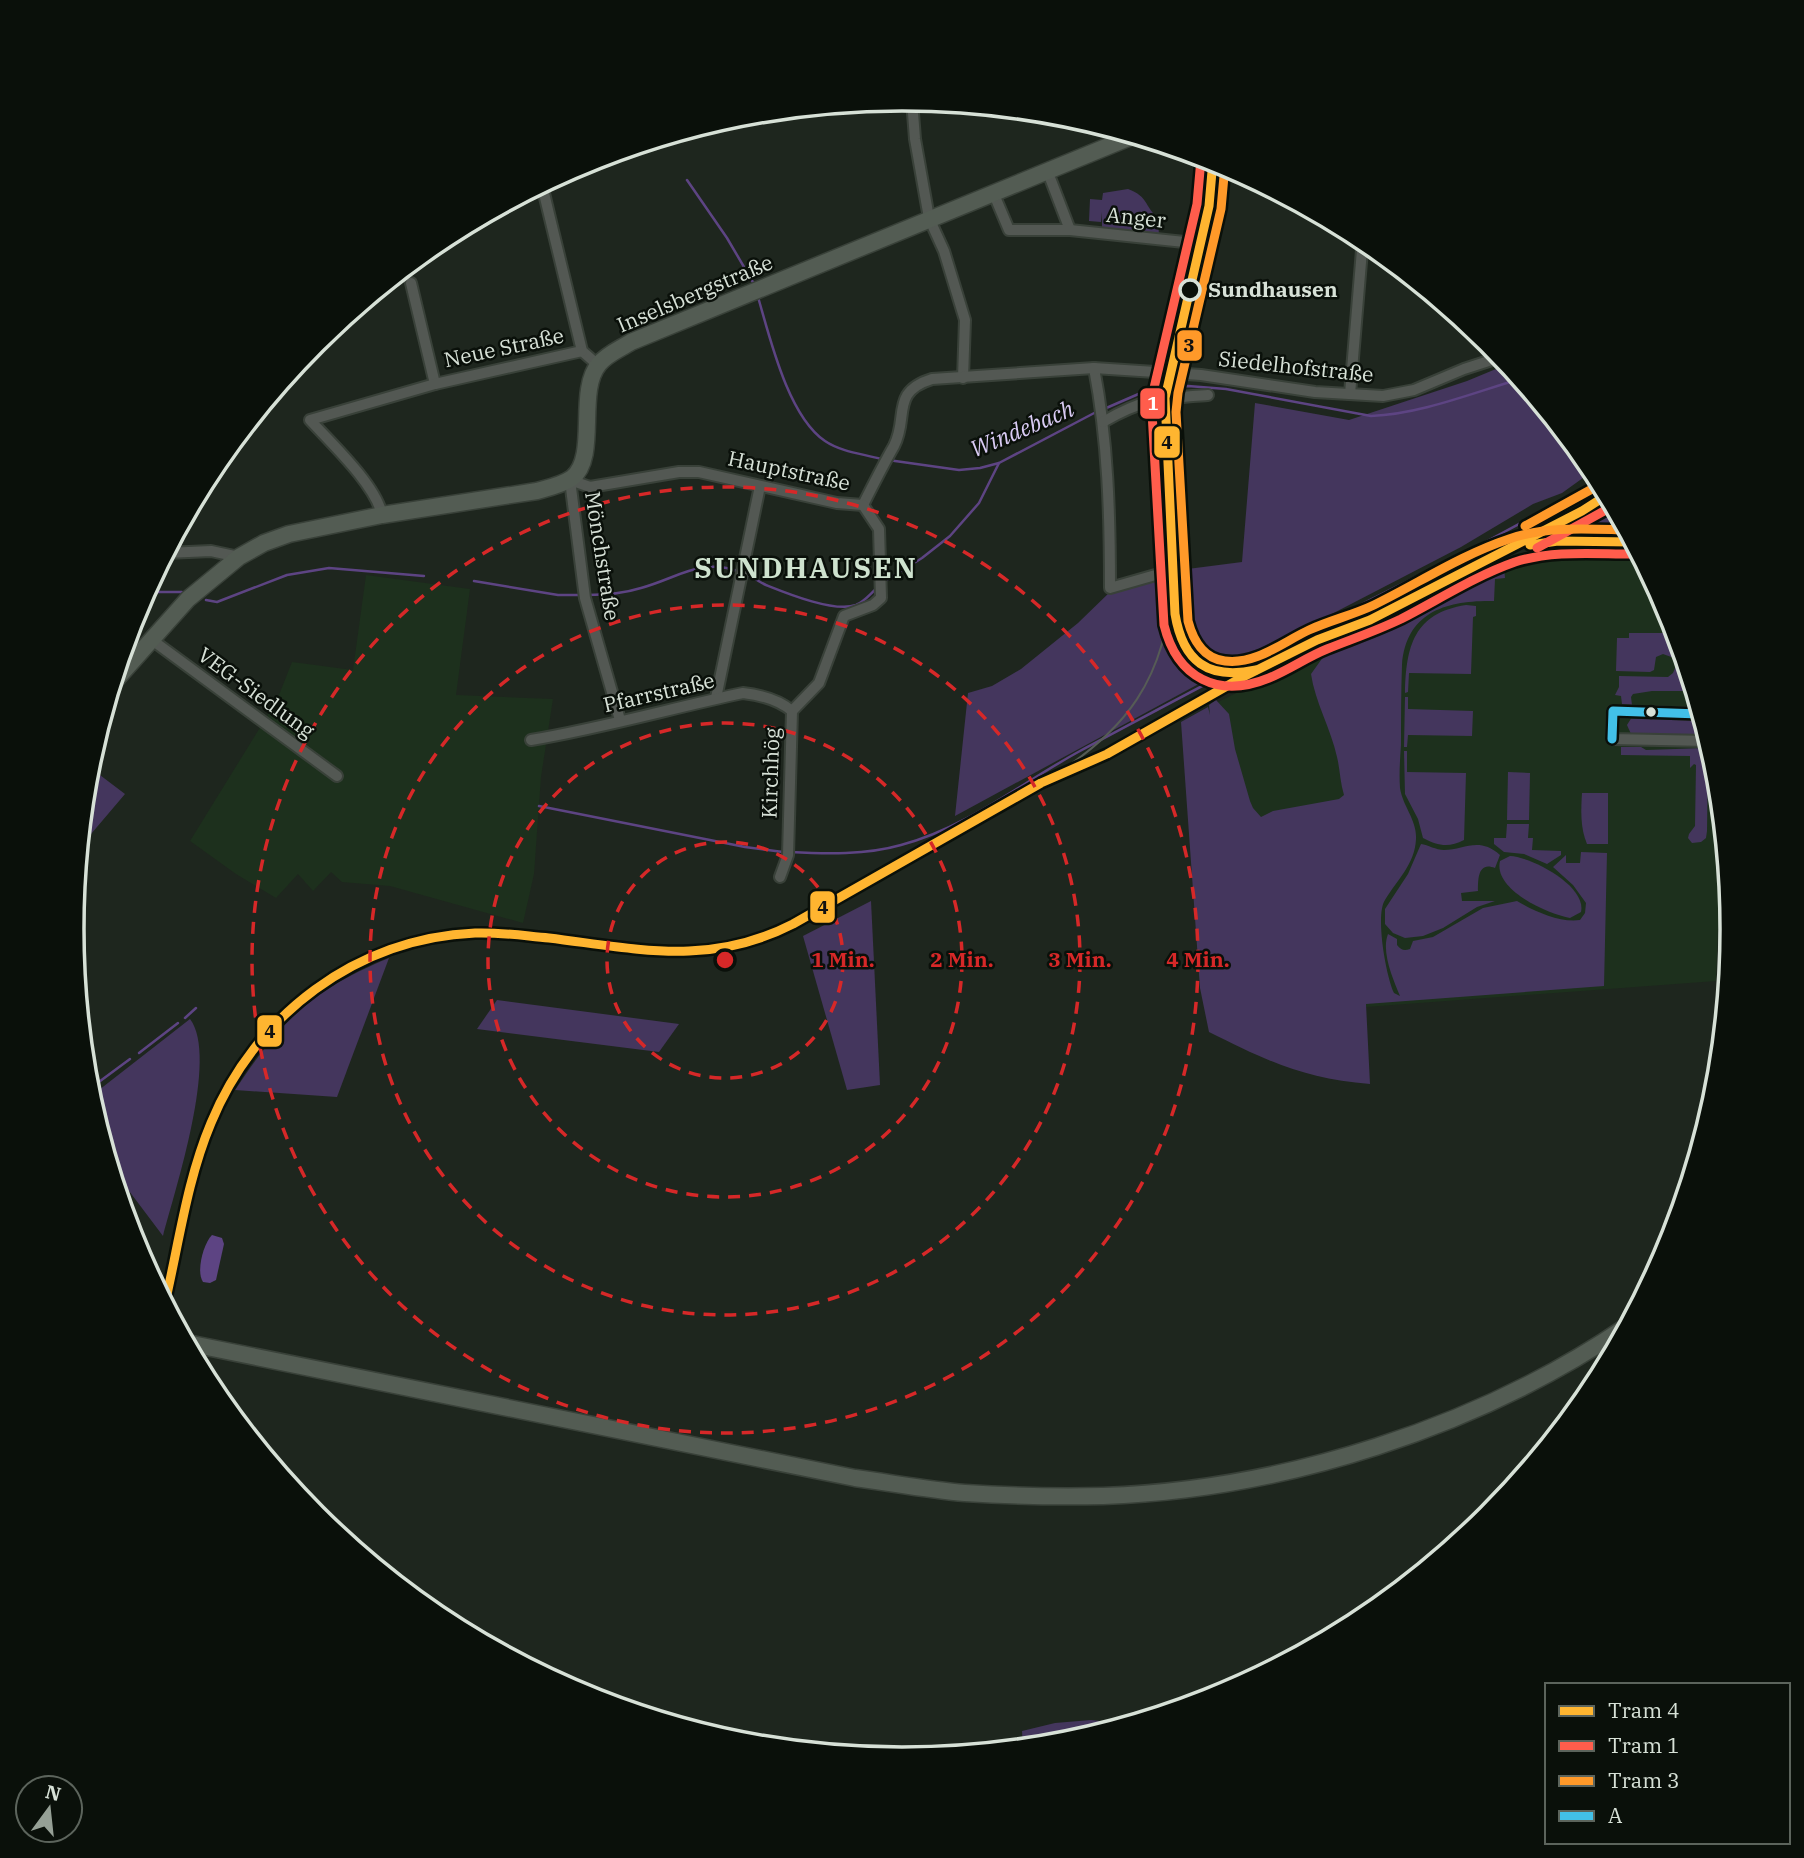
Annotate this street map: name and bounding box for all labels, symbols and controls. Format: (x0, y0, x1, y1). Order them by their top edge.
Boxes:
street label: Anger (1105, 200, 1168, 234)
street label: Inselsbergstraße (613, 248, 777, 338)
place label: Sundhausen (1208, 275, 1338, 303)
marker: Sundhausen (1179, 279, 1201, 301)
street label: Neue Straße (441, 321, 566, 373)
line badge: 3 (1176, 329, 1203, 362)
text: 3 (1183, 333, 1195, 357)
street label: Siedelhofstraße (1217, 344, 1375, 388)
line badge: 1 (1139, 387, 1166, 420)
text: 1 (1147, 391, 1159, 415)
water label: Windebach (965, 393, 1078, 463)
line badge: 4 (1153, 425, 1181, 459)
text: 4 (1161, 430, 1173, 454)
street label: Hauptstraße (726, 443, 853, 497)
street label: Mönchstraße (579, 489, 627, 622)
district label: SUNDHAUSEN (694, 549, 918, 586)
street label: VEG-Siedlung (192, 640, 321, 745)
street label: Pfarrstraße (600, 666, 717, 718)
unlabelled marker (1644, 705, 1658, 719)
street label: Kirchhög (754, 726, 786, 819)
line badge: 4 (809, 890, 836, 924)
text: 4 (817, 895, 829, 919)
text: 1 Min. (811, 945, 875, 973)
text: 2 Min. (930, 945, 994, 973)
text: 3 Min. (1048, 945, 1112, 973)
text: 4 Min. (1166, 945, 1230, 973)
centre of rings (713, 948, 737, 972)
line badge: 4 (256, 1014, 283, 1048)
text: 4 (264, 1019, 276, 1043)
legend (1545, 1683, 1790, 1844)
text: Tram 4 (1608, 1696, 1680, 1724)
text: Tram 1 (1608, 1731, 1680, 1759)
text: Tram 3 (1608, 1766, 1680, 1794)
north arrow (14, 1774, 84, 1844)
text: N (43, 1779, 64, 1806)
text: A (1608, 1801, 1623, 1829)

